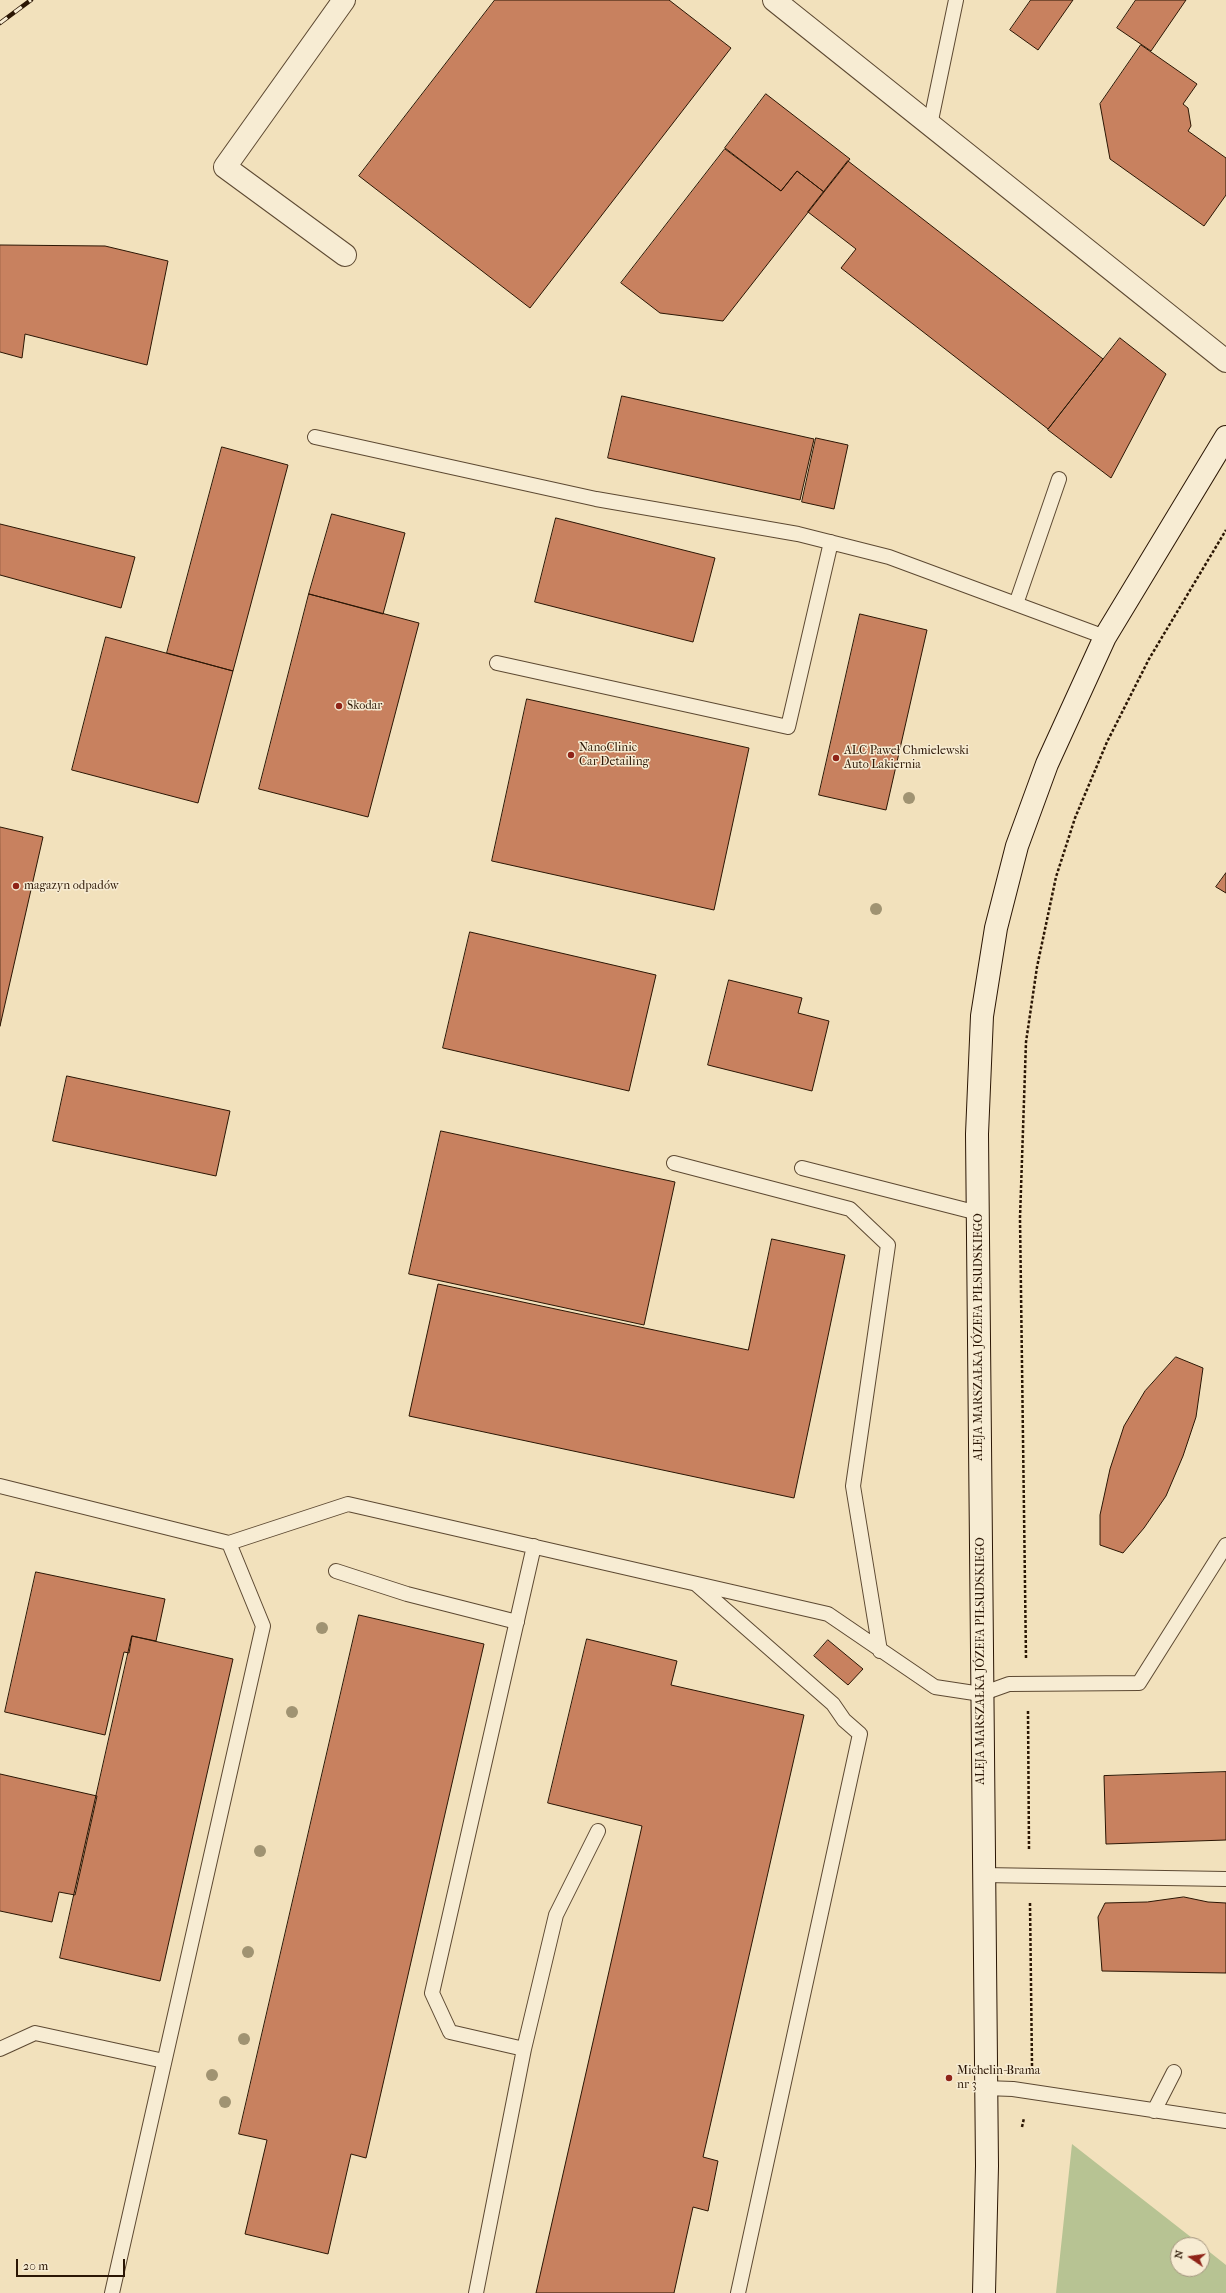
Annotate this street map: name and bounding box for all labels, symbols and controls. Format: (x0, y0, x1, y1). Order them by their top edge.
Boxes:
place label: Skodar (347, 699, 382, 713)
marker: Skodar (334, 701, 344, 711)
place label: NanoClinic Car Detailing (579, 741, 649, 769)
place label: ALC Paweł Chmielewski Auto Lakiernia (844, 744, 969, 772)
marker: NanoClinic Car Detailing (566, 750, 576, 760)
marker: ALC Paweł Chmielewski Auto Lakiernia (831, 753, 841, 763)
place label: magazyn odpadów (24, 879, 119, 893)
marker: magazyn odpadów (11, 881, 21, 891)
street label: ALEJA MARSZAŁKA JÓZEFA PIŁSUDSKIEGO (972, 1213, 986, 1461)
street label: ALEJA MARSZAŁKA JÓZEFA PIŁSUDSKIEGO (974, 1537, 988, 1785)
place label: Michelin-Brama nr 3 (957, 2064, 1040, 2092)
marker: Michelin-Brama nr 3 (944, 2073, 954, 2083)
north arrow (1170, 2237, 1210, 2277)
text: N (1172, 2249, 1186, 2260)
scale bar (18, 2251, 127, 2277)
text: 20 m (23, 2259, 48, 2273)

